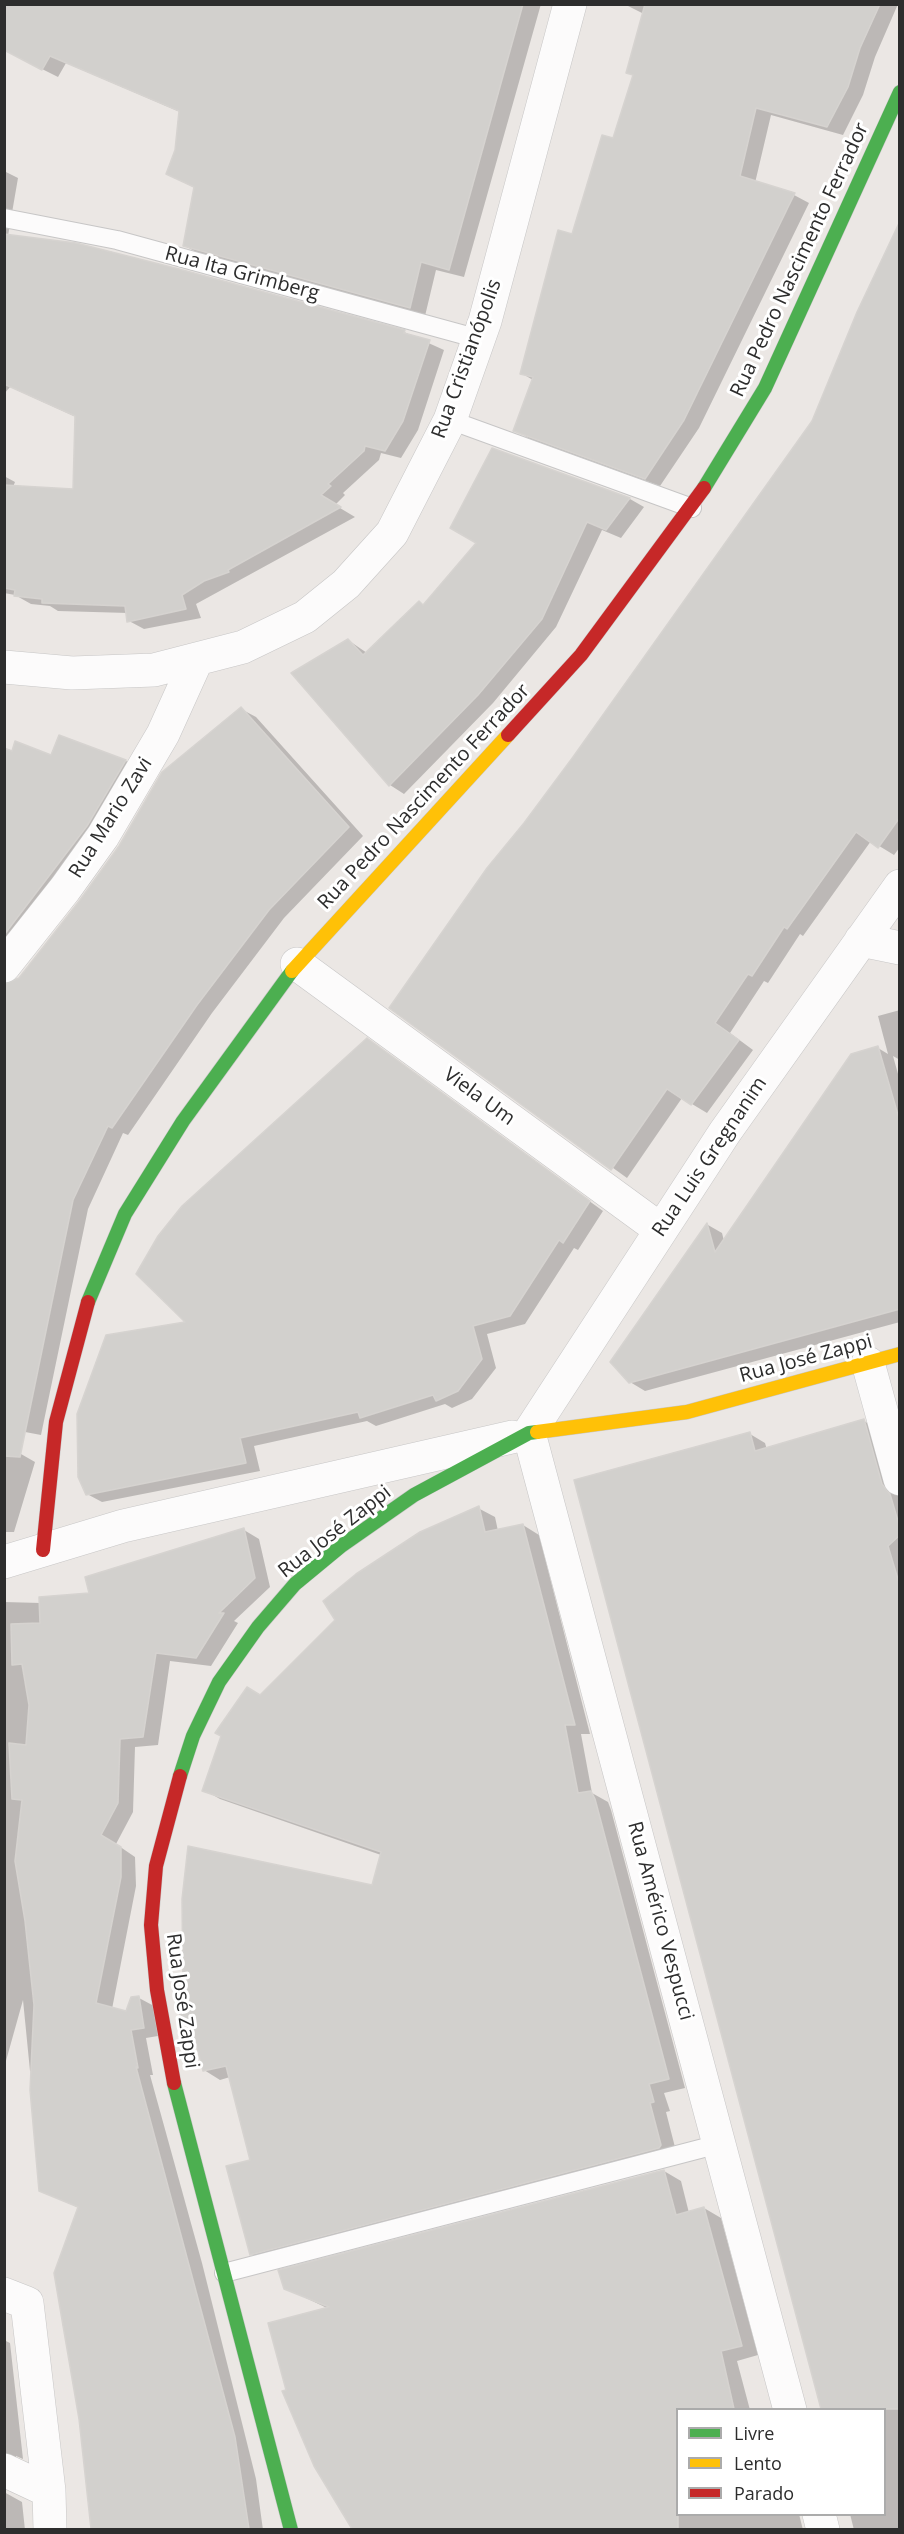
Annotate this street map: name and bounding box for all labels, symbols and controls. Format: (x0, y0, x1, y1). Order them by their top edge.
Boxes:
street label: Rua Pedro Nascimento Ferrador (726, 119, 874, 401)
street label: Rua Ita Grimberg (162, 242, 322, 306)
street label: Rua Cristianópolis (427, 276, 507, 442)
street label: Rua Pedro Nascimento Ferrador (313, 679, 535, 915)
street label: Rua Mario Zavi (64, 753, 158, 883)
street label: Viela Um (439, 1063, 519, 1131)
street label: Rua Luis Gregnanim (648, 1073, 772, 1241)
street label: Rua José Zappi (737, 1330, 875, 1388)
street label: Rua José Zappi (274, 1481, 396, 1583)
street label: Rua Américo Vespucci (622, 1819, 698, 2023)
street label: Rua José Zappi (161, 1932, 203, 2070)
legend (676, 2408, 886, 2516)
text: Livre (734, 2421, 774, 2445)
text: Lento (734, 2451, 782, 2475)
text: Parado (734, 2481, 794, 2505)

